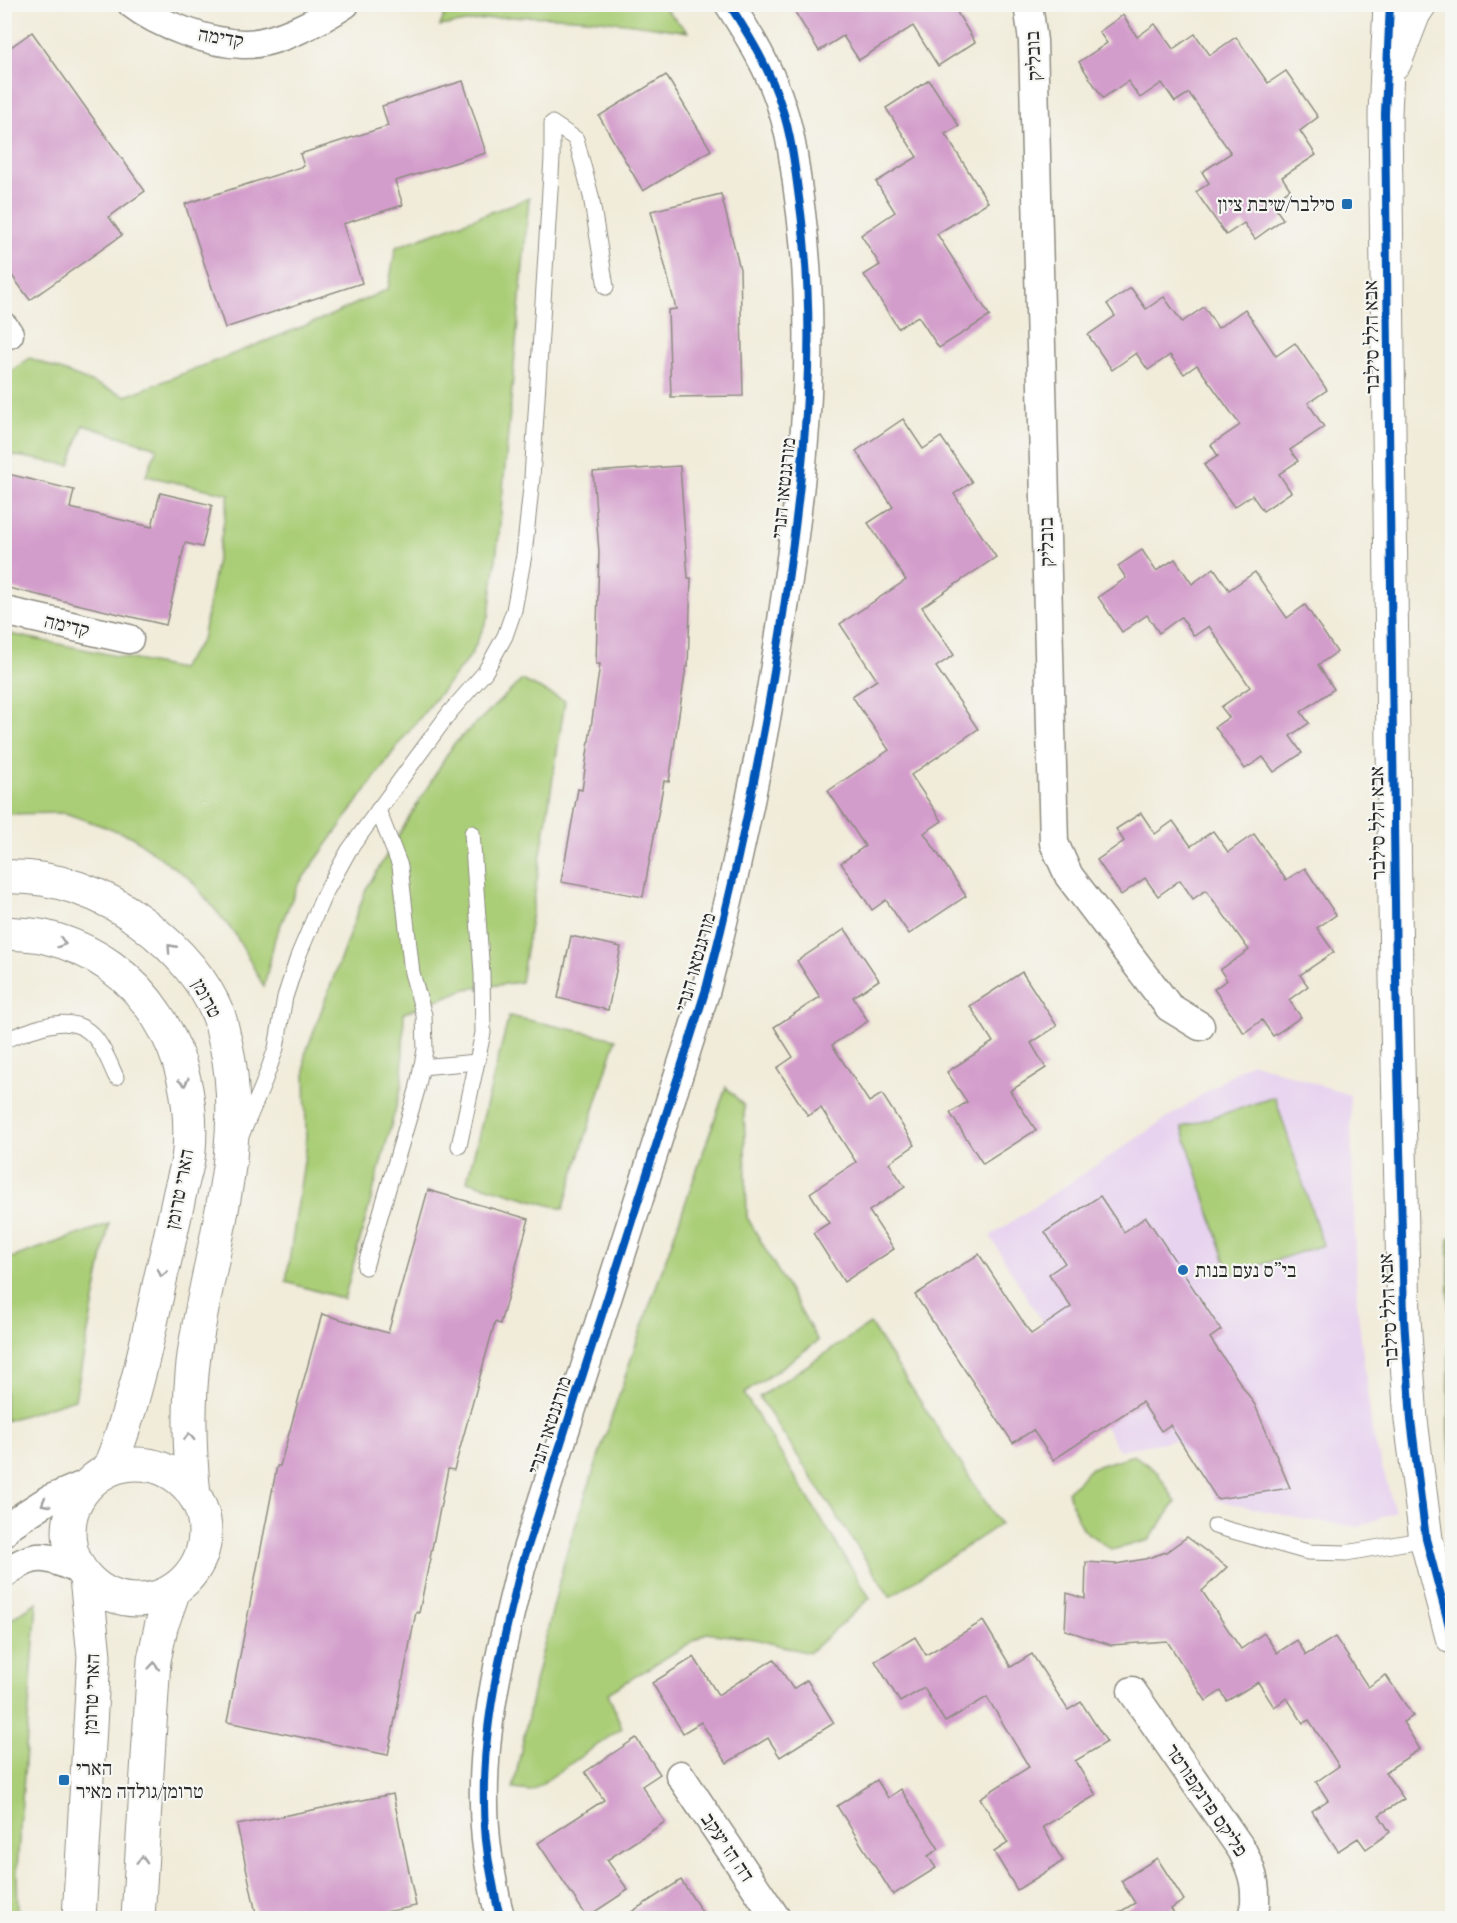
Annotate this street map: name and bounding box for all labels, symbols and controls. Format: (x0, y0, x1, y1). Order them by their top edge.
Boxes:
street label: קדימה (196, 23, 245, 52)
street label: בובליק (1021, 30, 1046, 82)
place label: סילבר/שיבת ציון (1218, 193, 1335, 216)
marker: סילבר/שיבת ציון (1340, 197, 1354, 211)
street label: אבא הלל סילבר (1359, 280, 1384, 394)
street label: מורגנטאו הנרי (767, 436, 800, 540)
street label: בובליק (1035, 517, 1058, 567)
street label: קדימה (42, 609, 92, 642)
street label: אבא הלל סילבר (1365, 766, 1390, 880)
street label: מורגנטאו הנרי (670, 910, 721, 1014)
one-way arrow (56, 935, 67, 948)
one-way arrow (167, 944, 178, 954)
street label: טרומן (187, 975, 226, 1022)
one-way arrow (177, 1076, 190, 1086)
street label: הארי טרומן (160, 1147, 199, 1231)
street label: אבא הלל סילבר (1374, 1253, 1403, 1367)
place label: בי"ס נעם בנות (1195, 1259, 1297, 1282)
marker: בי"ס נעם בנות (1176, 1263, 1190, 1277)
one-way arrow (156, 1268, 169, 1278)
street label: מורגנטאו הנרי (523, 1373, 576, 1477)
one-way arrow (183, 1433, 195, 1442)
one-way arrow (41, 1496, 51, 1507)
street label: הארי טרומן (79, 1653, 104, 1735)
one-way arrow (147, 1661, 160, 1670)
street label: פליקס פרנקפורטר (1161, 1740, 1253, 1861)
place label: הארי טרומן/גולדה מאיר (76, 1757, 204, 1803)
marker: הארי טרומן/גולדה מאיר (57, 1773, 71, 1787)
street label: דה הז יעקב (696, 1808, 759, 1886)
one-way arrow (135, 1856, 148, 1865)

